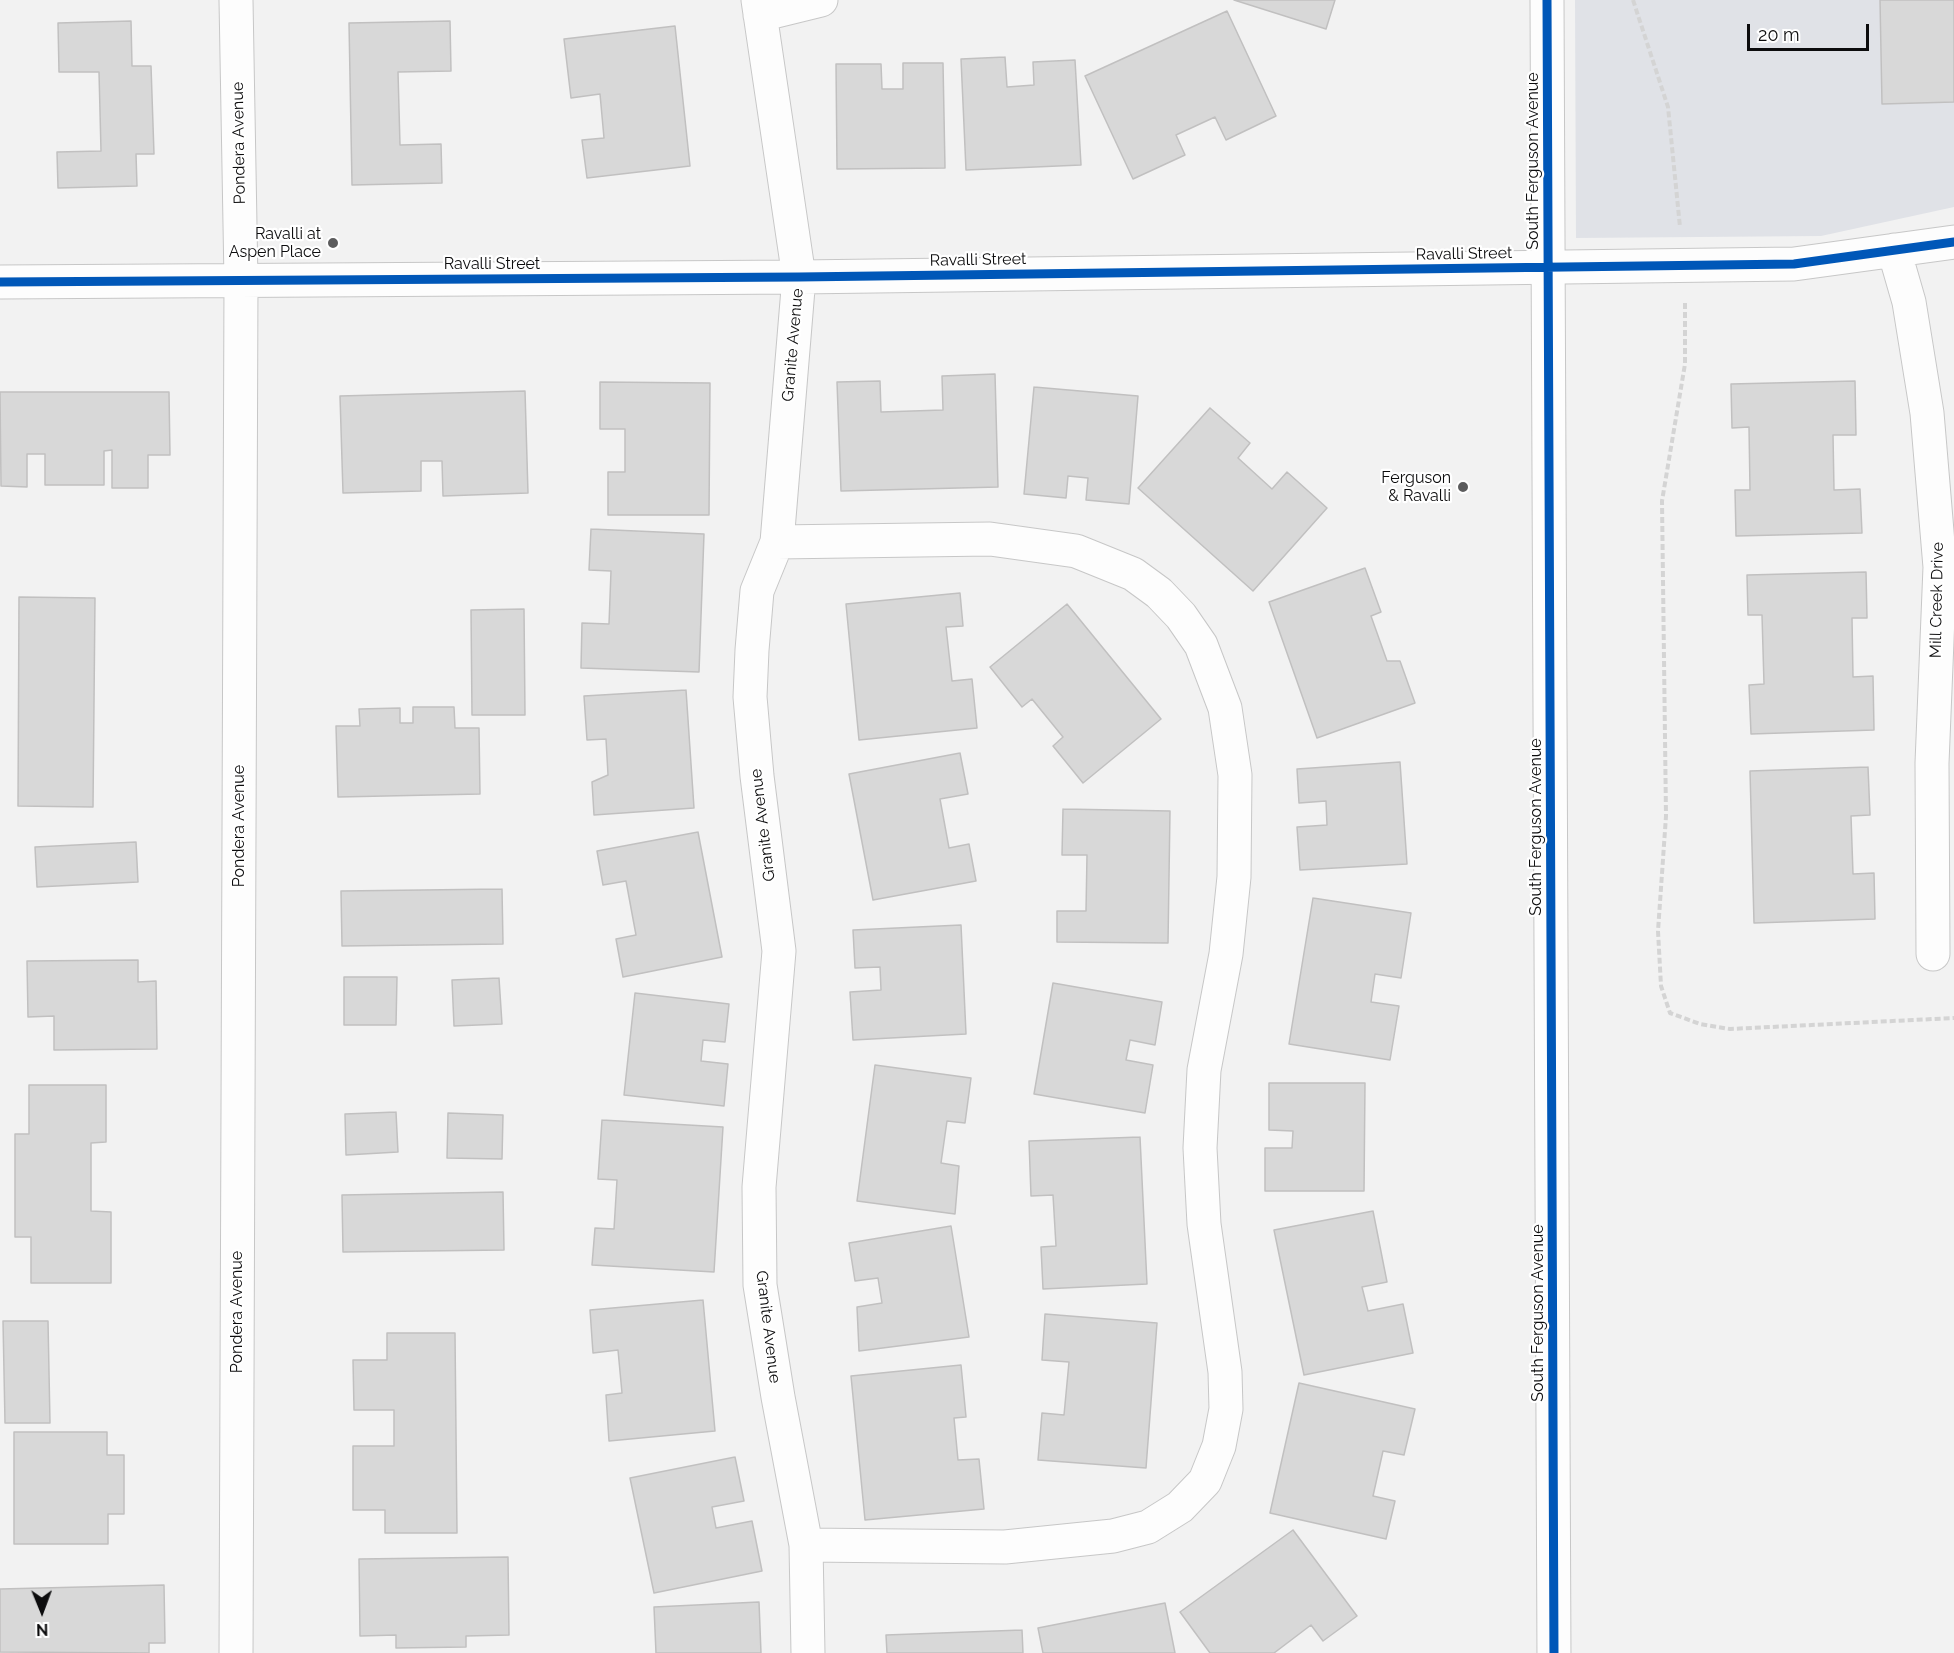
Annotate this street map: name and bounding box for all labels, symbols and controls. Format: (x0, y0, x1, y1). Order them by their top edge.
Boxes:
scale bar (1750, 12, 1872, 50)
text: 20 m (1758, 24, 1800, 45)
street label: South Ferguson Avenue (1523, 72, 1543, 250)
street label: Pondera Avenue (228, 82, 250, 204)
place label: Ravalli at Aspen Place (229, 224, 321, 262)
marker: Ravalli at Aspen Place (326, 236, 340, 250)
street label: Ravalli Street (1416, 244, 1512, 264)
street label: Ravalli Street (930, 250, 1026, 270)
street label: Ravalli Street (444, 254, 540, 274)
street label: Granite Avenue (778, 288, 808, 402)
place label: Ferguson & Ravalli (1381, 468, 1451, 506)
marker: Ferguson & Ravalli (1456, 480, 1470, 494)
street label: Mill Creek Drive (1926, 542, 1948, 658)
street label: South Ferguson Avenue (1526, 738, 1546, 916)
street label: Pondera Avenue (229, 765, 249, 887)
street label: Granite Avenue (747, 768, 779, 882)
street label: South Ferguson Avenue (1528, 1224, 1548, 1402)
street label: Pondera Avenue (227, 1251, 247, 1373)
street label: Granite Avenue (752, 1270, 784, 1384)
north arrow (12, 1581, 72, 1641)
text: N (36, 1620, 49, 1639)

